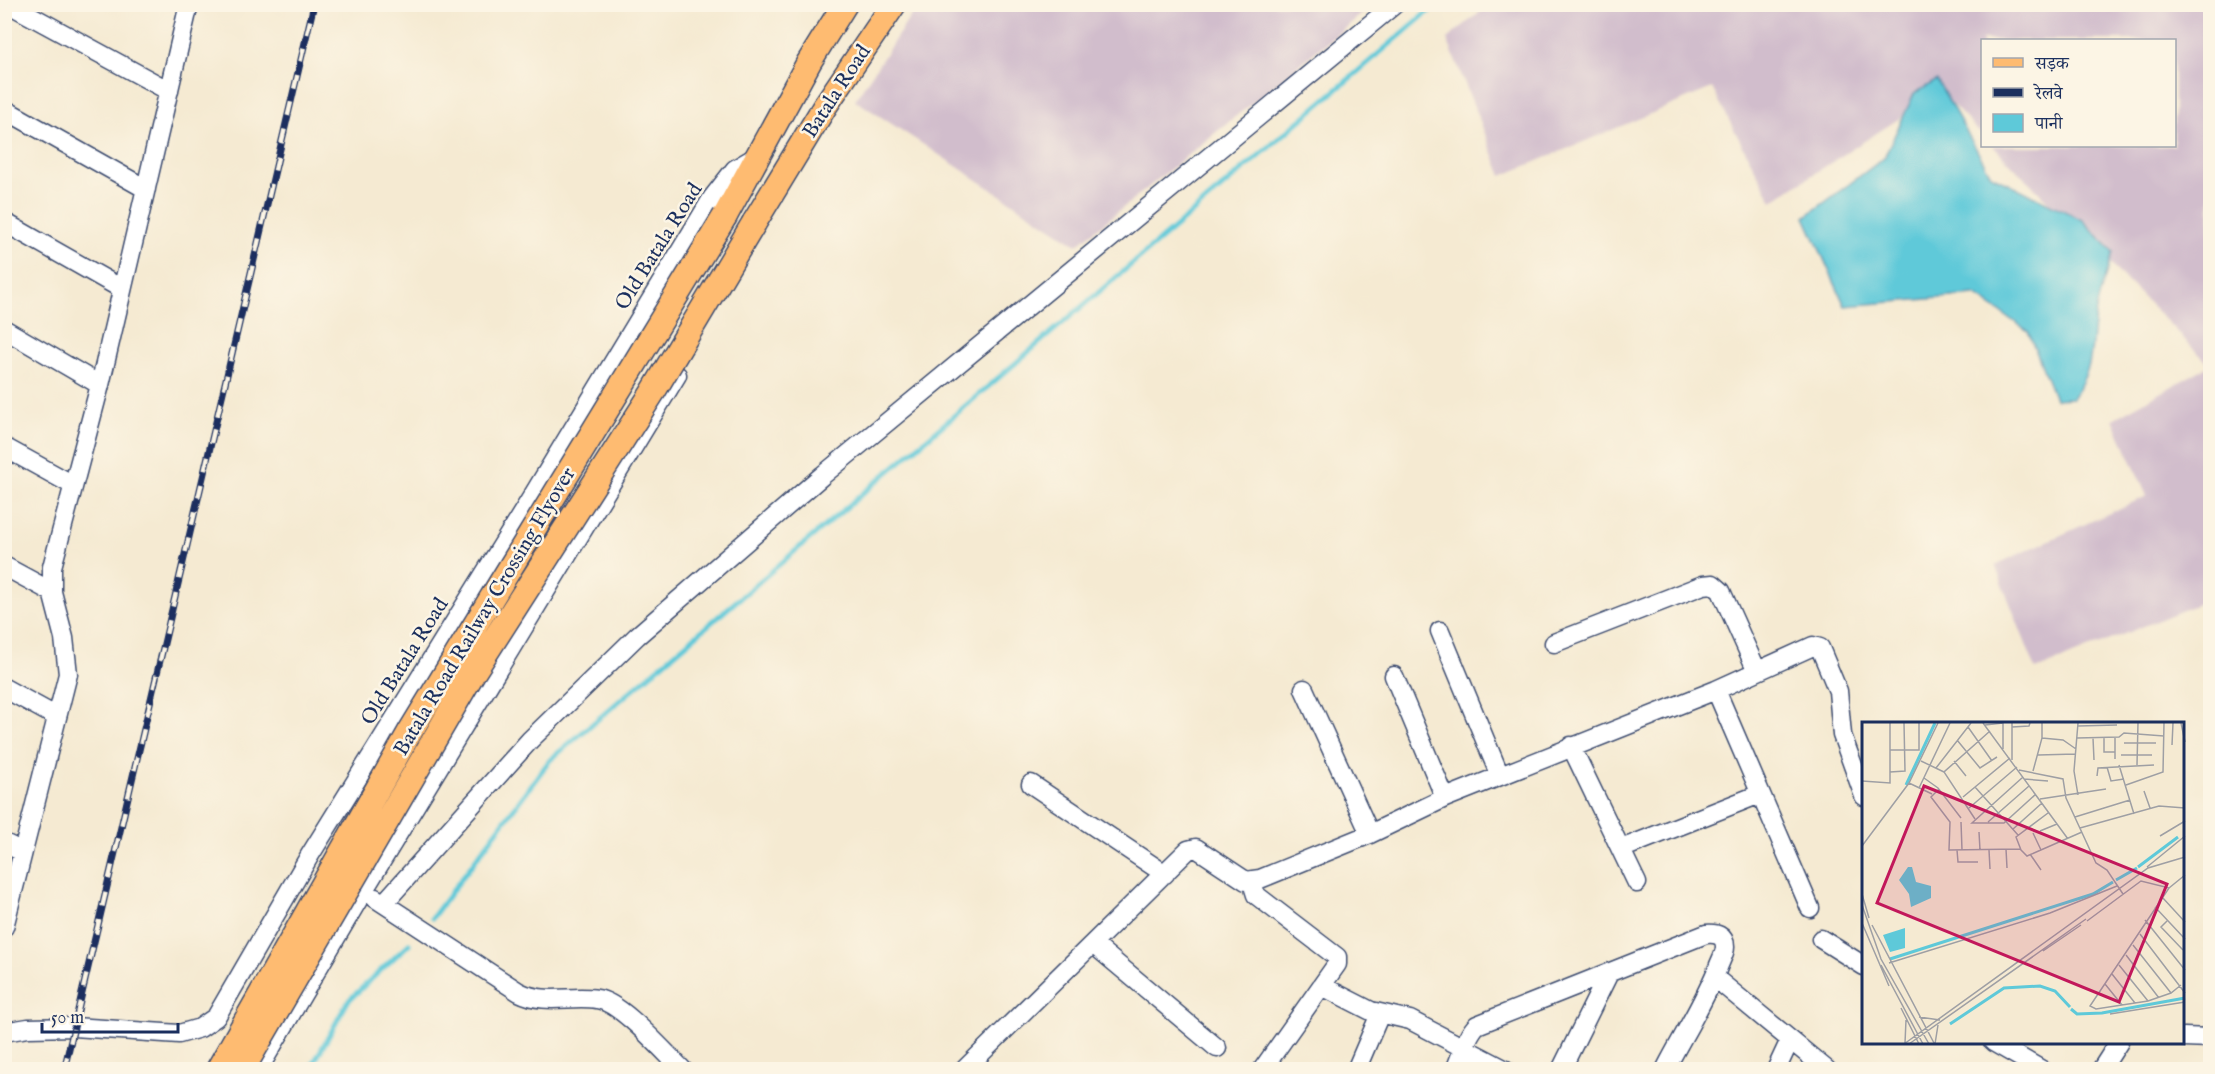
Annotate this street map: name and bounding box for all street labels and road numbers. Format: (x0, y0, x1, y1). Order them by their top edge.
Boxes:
street label: Batala Road (797, 39, 878, 144)
street label: Old Batala Road (609, 177, 710, 315)
street label: Batala Road Railway Crossing Flyover (388, 462, 583, 761)
street label: Old Batala Road (355, 592, 456, 730)

